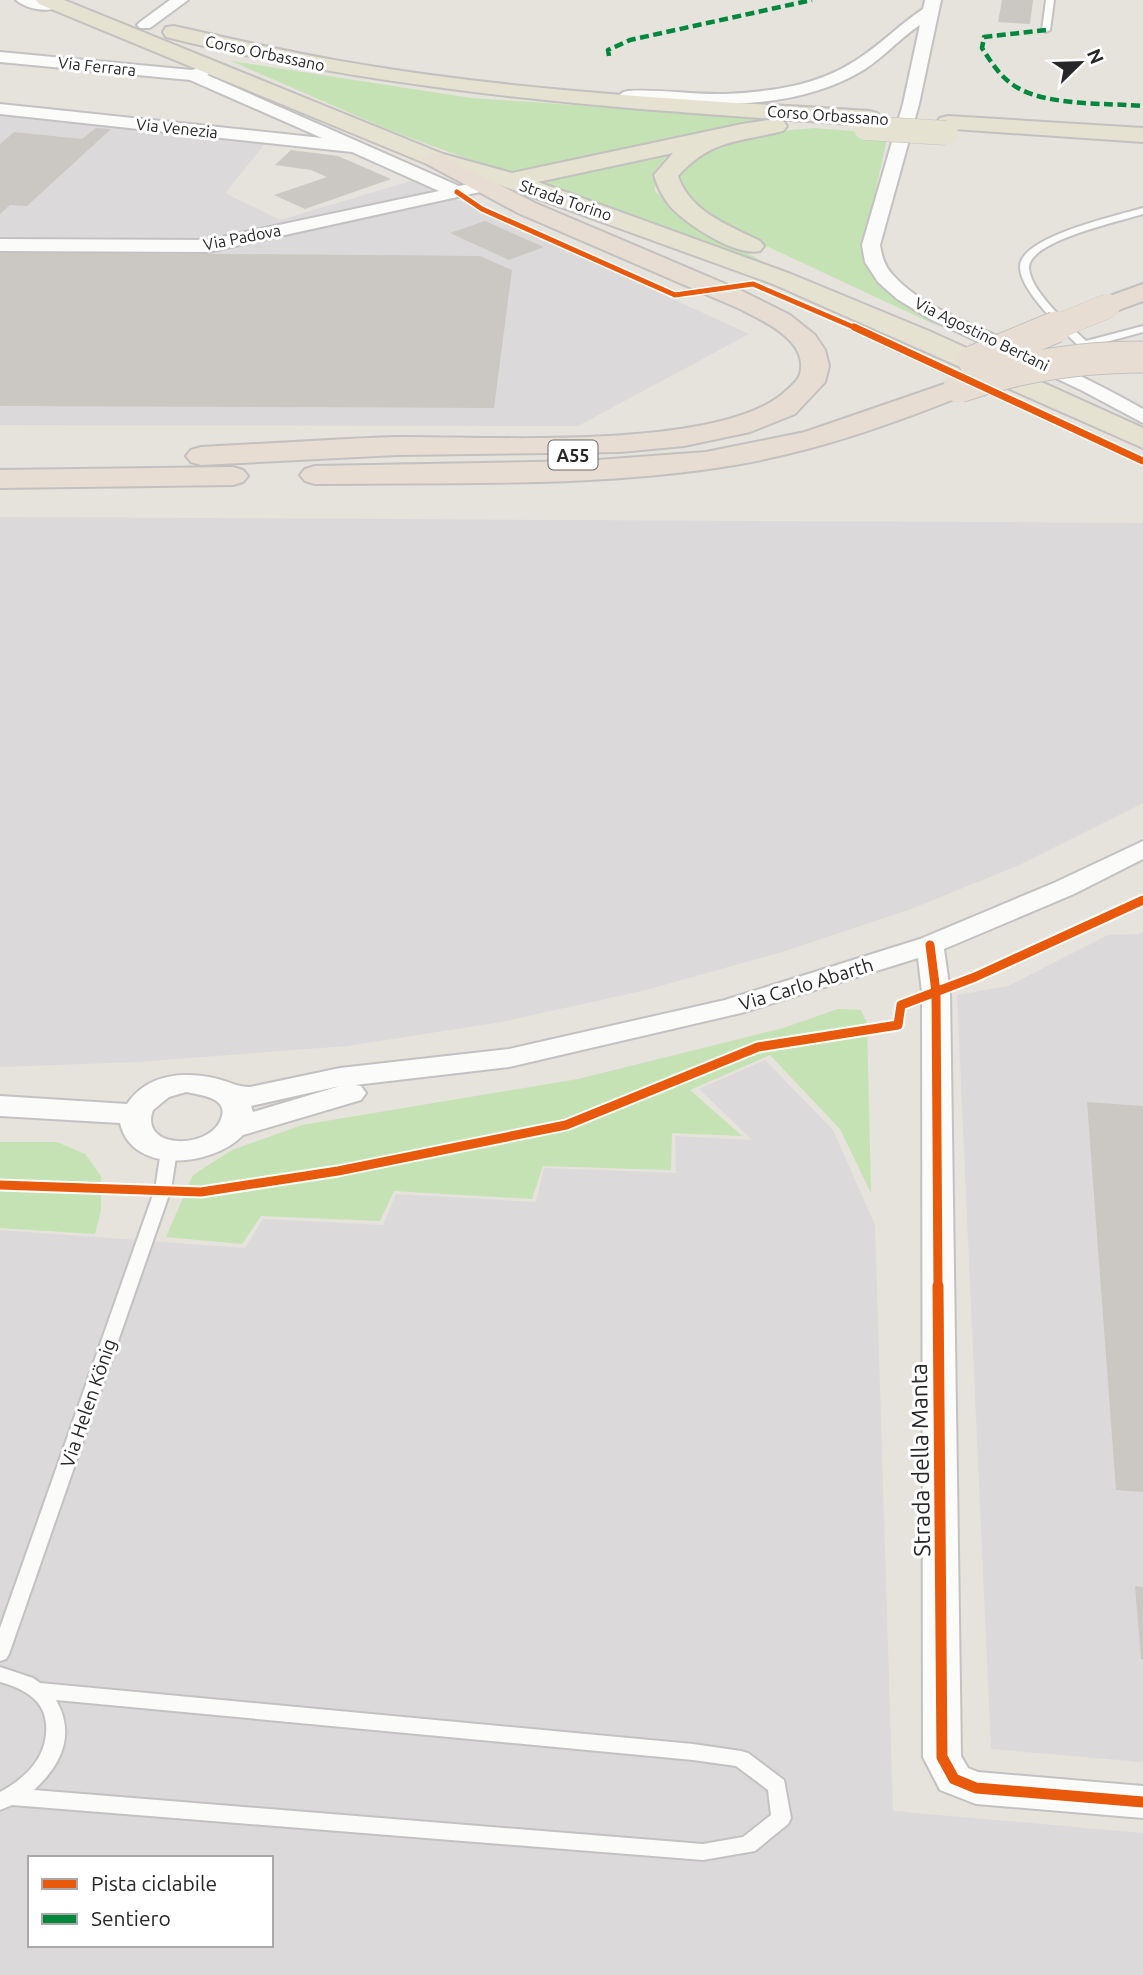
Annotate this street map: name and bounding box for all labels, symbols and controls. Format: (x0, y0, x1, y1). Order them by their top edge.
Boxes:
north arrow (1045, 28, 1115, 98)
street label: Corso Orbassano (204, 32, 326, 74)
text: N (1083, 46, 1109, 67)
street label: Via Ferrara (57, 53, 137, 79)
street label: Corso Orbassano (767, 102, 889, 128)
street label: Via Venezia (135, 115, 219, 141)
street label: Strada Torino (518, 176, 614, 224)
street label: Via Padova (202, 221, 282, 253)
street label: Via Agostino Bertani (912, 294, 1052, 374)
road number: A55 (548, 440, 598, 470)
street label: Via Carlo Abarth (736, 953, 876, 1015)
street label: Via Helen König (56, 1336, 120, 1470)
street label: Strada della Manta (906, 1363, 934, 1557)
legend (28, 1856, 273, 1947)
text: Pista ciclabile (91, 1871, 217, 1895)
text: Sentiero (91, 1906, 171, 1930)

